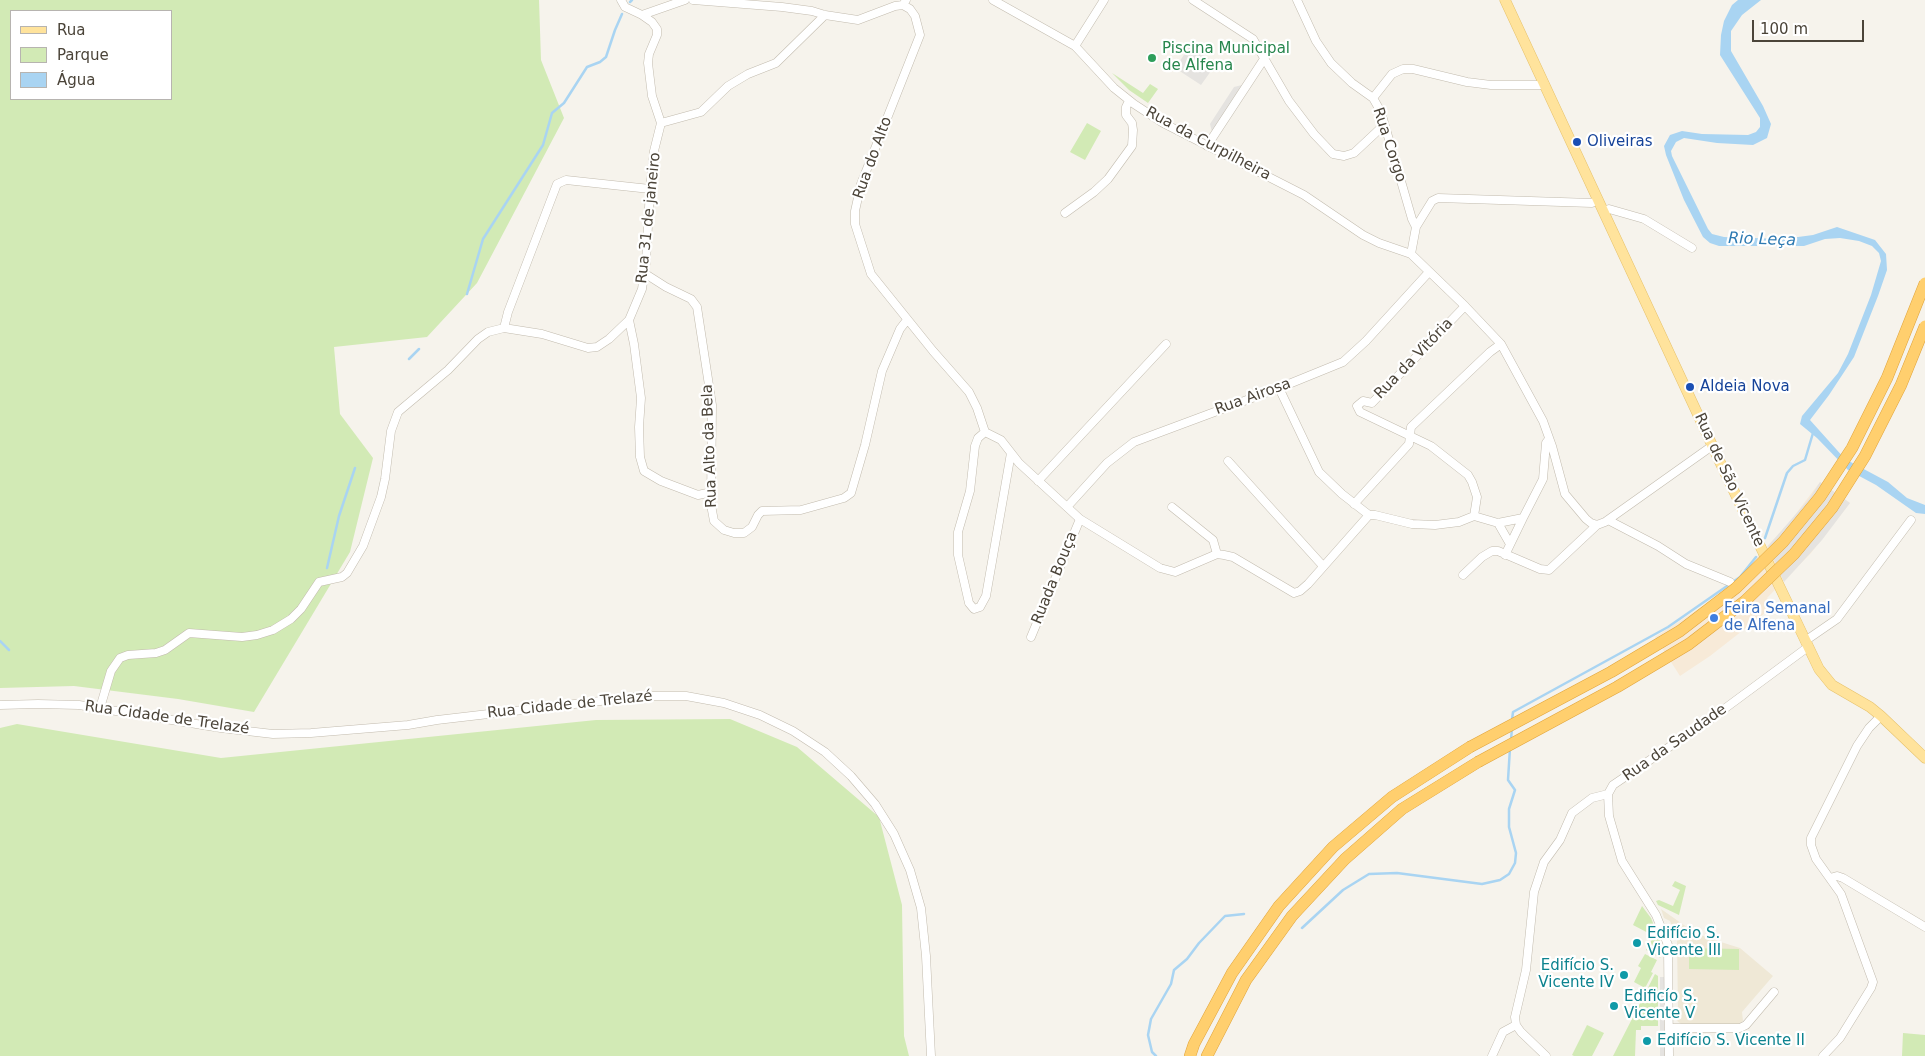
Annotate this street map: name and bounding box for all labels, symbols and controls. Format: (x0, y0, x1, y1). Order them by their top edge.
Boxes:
legend (10, 10, 172, 100)
scale bar (1755, 10, 1868, 42)
text: 100 m (1760, 20, 1808, 38)
text: Rua (57, 21, 85, 39)
place label: Piscina Municipal de Alfena (1162, 40, 1290, 75)
text: Parque (57, 46, 109, 64)
marker: Piscina Municipal de Alfena (1146, 52, 1158, 64)
text: Água (57, 71, 95, 89)
street label: Rua da Curpilheira (1142, 103, 1274, 185)
street label: Rua Corgo (1368, 105, 1410, 185)
street label: Rua do Alto (850, 114, 896, 202)
place label: Oliveiras (1587, 133, 1653, 151)
marker: Oliveiras (1571, 136, 1583, 148)
street label: Rua 31 de janeiro (633, 151, 665, 285)
water label: Rio Leça (1728, 229, 1796, 251)
street label: Rua da Vitória (1371, 315, 1457, 403)
street label: Rua Airosa (1212, 375, 1294, 419)
place label: Aldeia Nova (1700, 378, 1790, 396)
marker: Aldeia Nova (1684, 381, 1696, 393)
street label: Rua Alto da Bela (699, 384, 721, 508)
street label: Rua de São Vicente (1690, 410, 1768, 550)
street label: Ruada Bouça (1028, 529, 1082, 627)
place label: Feira Semanal de Alfena (1724, 600, 1831, 635)
marker: Feira Semanal de Alfena (1708, 612, 1720, 624)
street label: Rua Cidade de Trelazé (486, 687, 654, 723)
street label: Rua Cidade de Trelazé (84, 698, 250, 738)
street label: Rua da Saudade (1620, 701, 1730, 785)
place label: Edifício S. Vicente III (1647, 925, 1721, 960)
marker: Edifício S. Vicente III (1631, 937, 1643, 949)
place label: Edifício S. Vicente IV (1538, 957, 1614, 992)
marker: Edifício S. Vicente IV (1618, 969, 1630, 981)
place label: Edificío S. Vicente V (1624, 988, 1697, 1023)
marker: Edificío S. Vicente V (1608, 1000, 1620, 1012)
place label: Edifício S. Vicente II (1657, 1032, 1805, 1050)
marker: Edifício S. Vicente II (1641, 1035, 1653, 1047)

